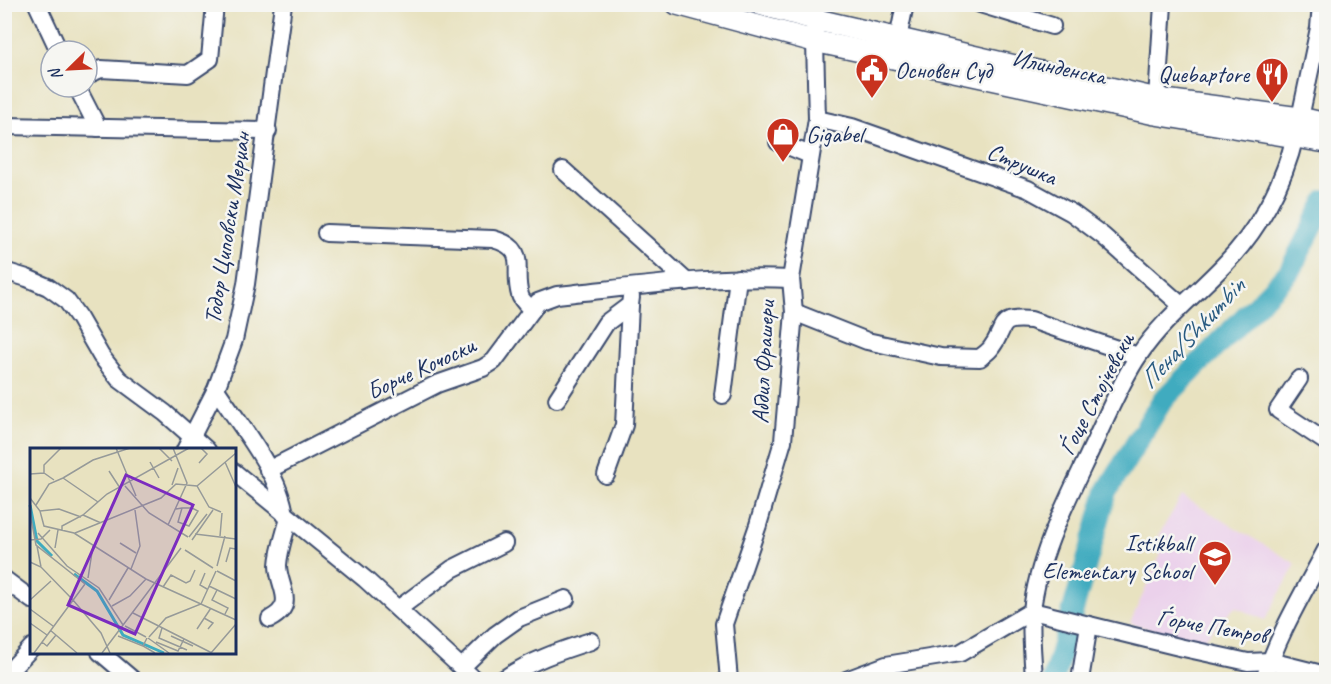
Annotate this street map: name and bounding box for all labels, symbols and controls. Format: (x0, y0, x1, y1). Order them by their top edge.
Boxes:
north arrow (39, 39, 99, 99)
street label: Илинденска (1010, 42, 1111, 92)
public building icon: Основен Суд (854, 52, 890, 99)
place label: Основен Суд (895, 55, 994, 85)
restaurant icon: Quebaptore (1254, 56, 1290, 103)
place label: Quebaptore (1158, 59, 1251, 89)
text: N (44, 63, 67, 83)
shop icon: Gigabel (765, 116, 801, 163)
place label: Gigabel (806, 119, 867, 149)
street label: Тодор Циповски Мерџан (197, 128, 257, 326)
street label: Струшка (983, 136, 1063, 193)
water label: Пена/Shkumbin (1132, 269, 1254, 396)
street label: Абдил Фрашери (745, 298, 781, 424)
street label: Ѓоце Стојчевски (1051, 327, 1141, 460)
street label: Борче Кочоски (362, 329, 481, 406)
inset map (30, 448, 236, 654)
place label: Istikball Elementary School (1042, 528, 1196, 586)
school or university icon: Istikball Elementary School (1197, 539, 1233, 586)
street label: Ѓорче Петров (1155, 602, 1273, 651)

